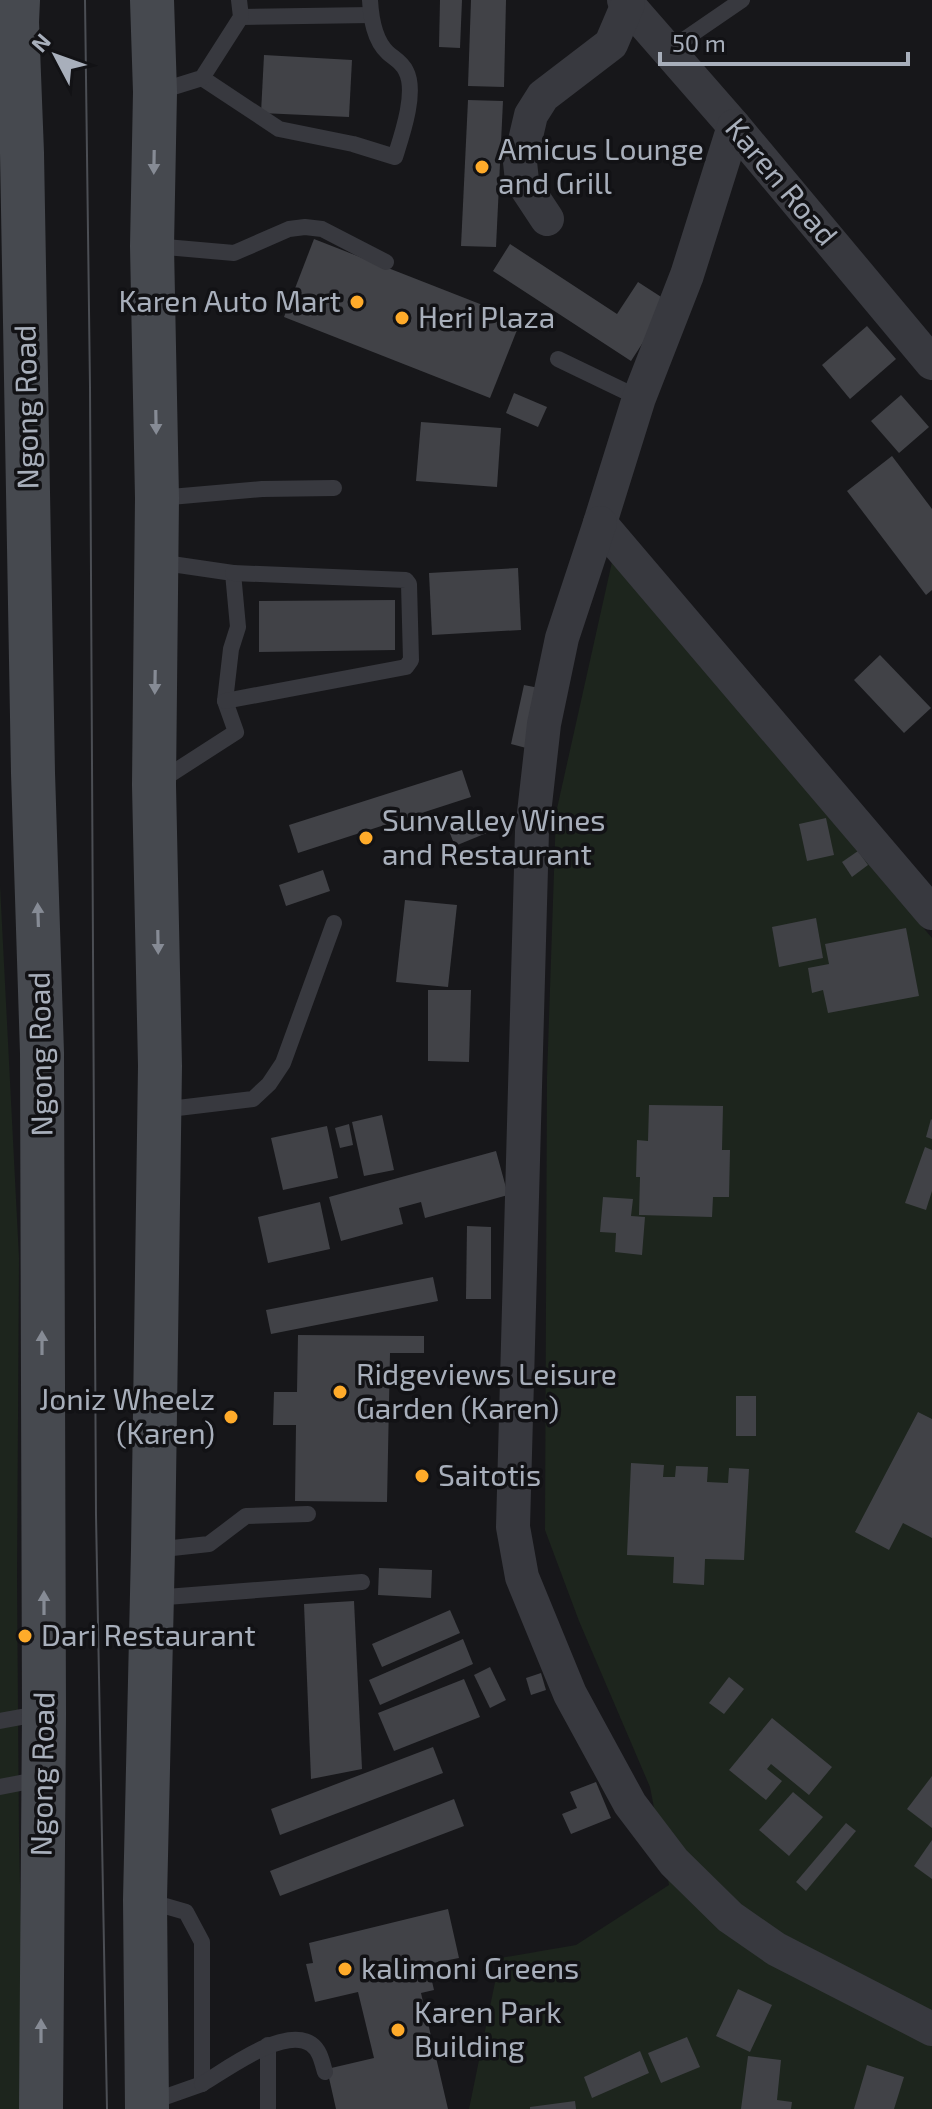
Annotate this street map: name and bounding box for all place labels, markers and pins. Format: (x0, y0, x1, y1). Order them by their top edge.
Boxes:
place label: Amicus Lounge and Grill (498, 130, 704, 200)
marker: Amicus Lounge and Grill (473, 158, 491, 176)
place label: Karen Auto Mart (118, 282, 341, 318)
marker: Karen Auto Mart (348, 293, 366, 311)
place label: Heri Plaza (418, 298, 555, 334)
marker: Heri Plaza (393, 309, 411, 327)
place label: Sunvalley Wines and Restaurant (382, 801, 606, 871)
marker: Sunvalley Wines and Restaurant (357, 829, 375, 847)
place label: Ridgeviews Leisure Garden (Karen) (356, 1355, 617, 1425)
place label: Joniz Wheelz (Karen) (39, 1380, 215, 1450)
marker: Ridgeviews Leisure Garden (Karen) (331, 1383, 349, 1401)
marker: Joniz Wheelz (Karen) (222, 1408, 240, 1426)
place label: Saitotis (438, 1456, 541, 1492)
marker: Saitotis (413, 1467, 431, 1485)
place label: Dari Restaurant (41, 1616, 256, 1652)
marker: Dari Restaurant (16, 1627, 34, 1645)
place label: kalimoni Greens (361, 1949, 579, 1985)
marker: kalimoni Greens (336, 1960, 354, 1978)
place label: Karen Park Building (414, 1993, 561, 2063)
marker: Karen Park Building (389, 2021, 407, 2039)

